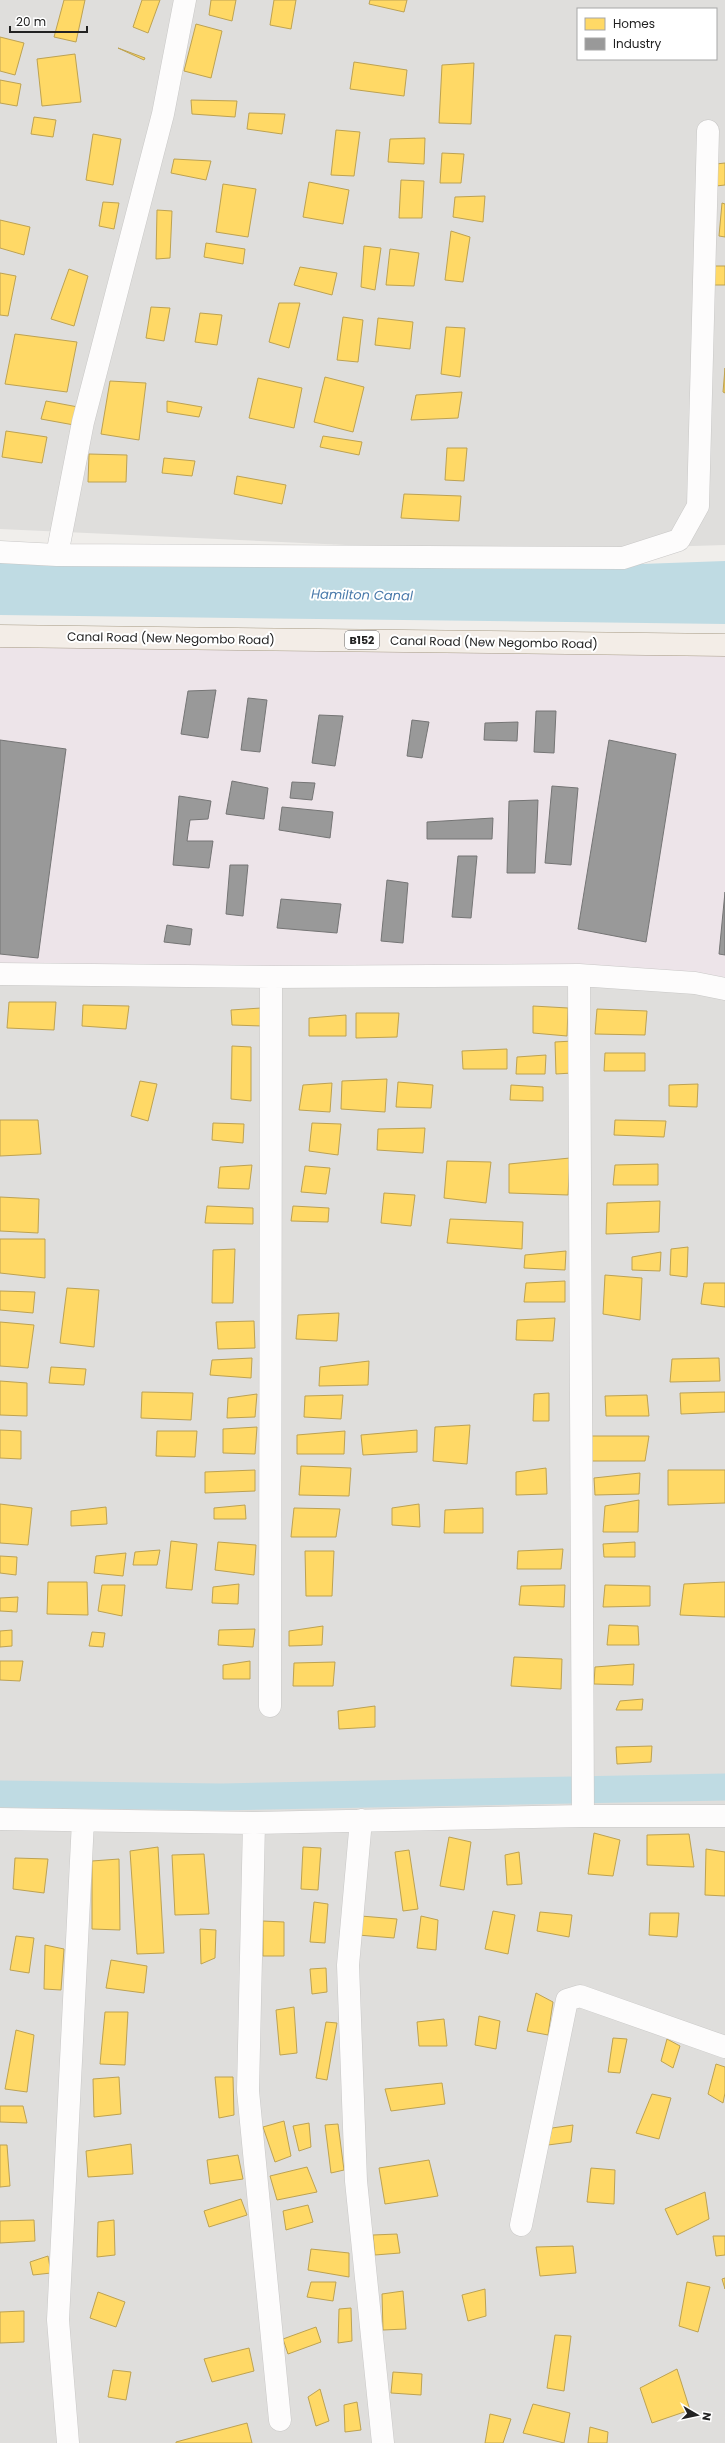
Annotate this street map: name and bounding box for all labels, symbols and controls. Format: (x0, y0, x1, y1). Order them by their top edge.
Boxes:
scale bar (10, 8, 87, 34)
legend (577, 8, 717, 60)
text: 20 m (16, 13, 46, 30)
text: Homes (613, 15, 655, 32)
text: Industry (613, 35, 662, 52)
water label: Hamilton Canal (311, 585, 414, 605)
street label: Canal Road (New Negombo Road) (67, 628, 275, 648)
road number: B152 (345, 631, 379, 649)
street label: Canal Road (New Negombo Road) (390, 632, 598, 652)
north arrow (677, 2395, 717, 2435)
text: N (698, 2411, 715, 2422)

